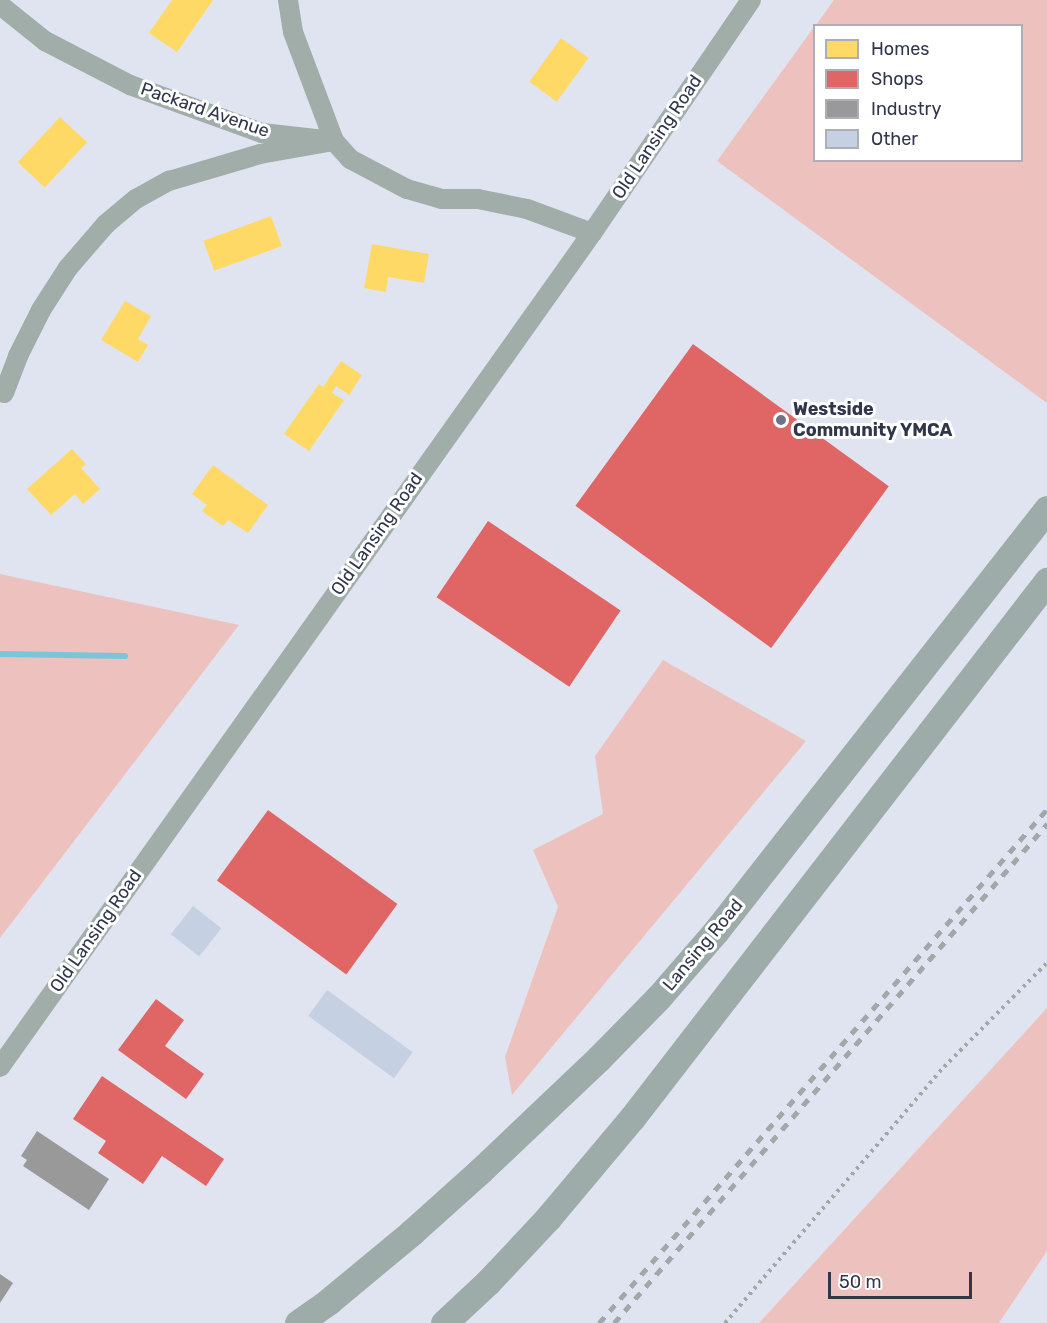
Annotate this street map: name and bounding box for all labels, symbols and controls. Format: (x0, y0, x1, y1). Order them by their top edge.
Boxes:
legend (813, 24, 1023, 162)
text: Homes (871, 38, 929, 60)
text: Shops (871, 68, 923, 90)
street label: Old Lansing Road (608, 71, 706, 203)
street label: Packard Avenue (138, 78, 272, 142)
text: Industry (871, 98, 941, 120)
text: Other (871, 128, 918, 150)
place label: Westside Community YMCA (793, 399, 953, 442)
marker: Westside Community YMCA (774, 413, 788, 427)
street label: Old Lansing Road (327, 468, 427, 600)
street label: Old Lansing Road (46, 865, 146, 997)
street label: Lansing Road (658, 895, 748, 995)
scale bar (831, 1260, 975, 1298)
text: 50 m (839, 1271, 882, 1293)

